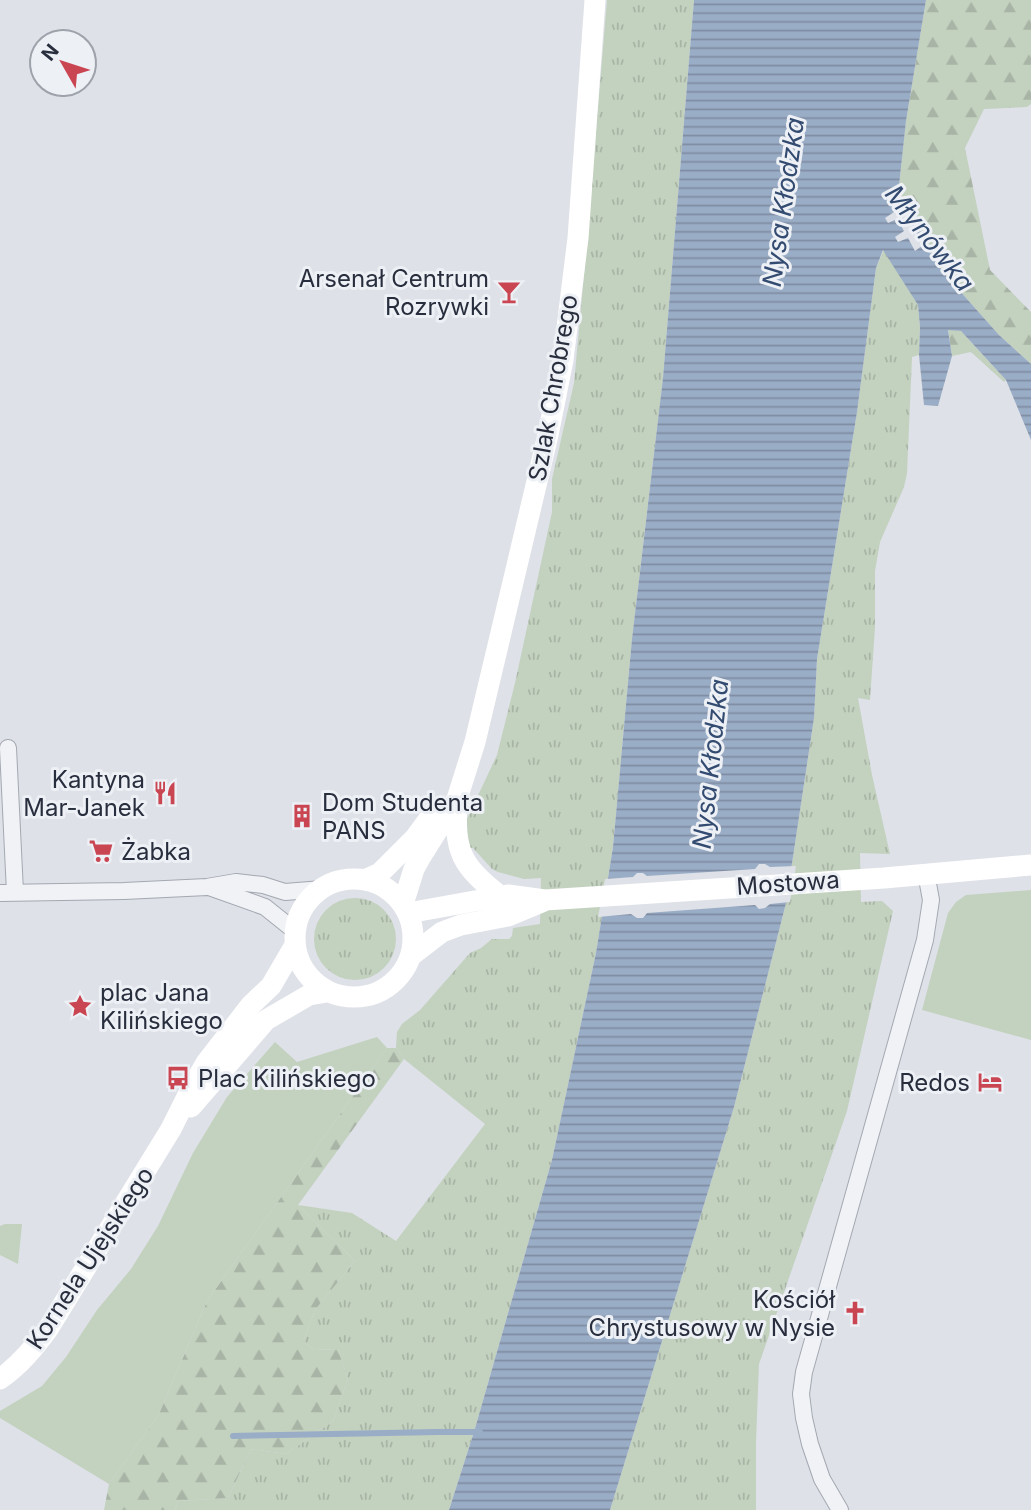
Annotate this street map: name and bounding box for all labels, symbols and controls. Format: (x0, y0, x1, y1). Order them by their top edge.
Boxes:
north arrow (28, 28, 98, 98)
text: N (37, 40, 64, 65)
water label: Nysa Kłodzka (756, 115, 810, 289)
water label: Młynówka (879, 179, 981, 297)
place label: Arsenał Centrum Rozrywki (299, 264, 489, 321)
bar icon: Arsenał Centrum Rozrywki (495, 278, 523, 306)
street label: Szlak Chrobrego (522, 292, 584, 484)
water label: Nysa Kłodzka (686, 677, 734, 850)
place label: Kantyna Mar-Janek (23, 765, 145, 822)
restaurant icon: Kantyna Mar-Janek (151, 779, 179, 807)
place label: Dom Studenta PANS (322, 788, 483, 845)
building icon: Dom Studenta PANS (288, 802, 316, 830)
supermarket icon: Żabka (87, 837, 115, 865)
place label: Żabka (121, 837, 191, 866)
street label: Mostowa (735, 865, 841, 901)
place label: plac Jana Kilińskiego (100, 978, 223, 1035)
place icon: plac Jana Kilińskiego (66, 992, 94, 1020)
bus stop icon: Plac Kilińskiego (164, 1064, 192, 1092)
place label: Plac Kilińskiego (198, 1064, 376, 1093)
place label: Redos (899, 1068, 970, 1097)
hotel icon: Redos (976, 1068, 1004, 1096)
street label: Kornela Ujejskiego (20, 1161, 160, 1355)
place label: Kościół Chrystusowy w Nysie (589, 1285, 835, 1342)
church icon: Kościół Chrystusowy w Nysie (841, 1299, 869, 1327)

